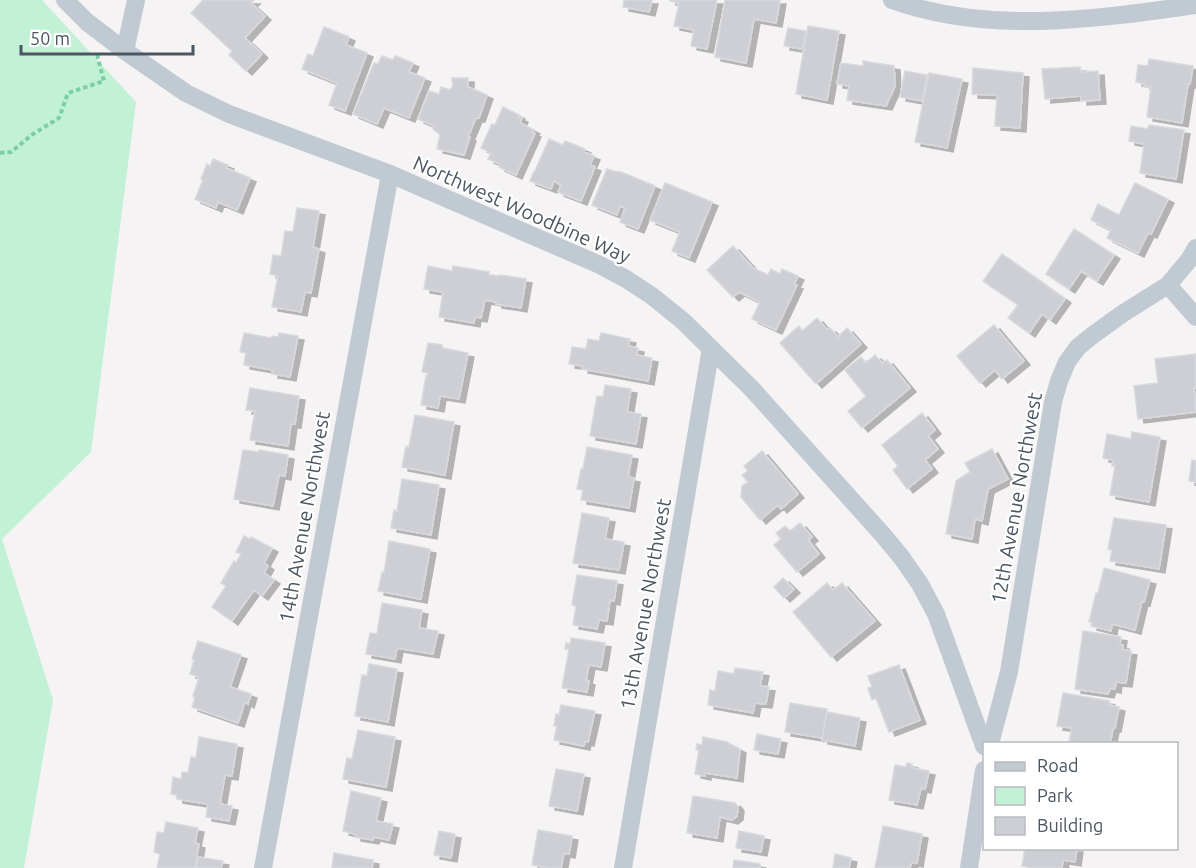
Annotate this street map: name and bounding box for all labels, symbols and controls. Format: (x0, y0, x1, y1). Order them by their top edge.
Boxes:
scale bar (21, 18, 194, 56)
text: 50 m (30, 28, 70, 48)
street label: Northwest Woodbine Way (410, 151, 635, 268)
street label: 12th Avenue Northwest (986, 390, 1046, 606)
street label: 14th Avenue Northwest (274, 409, 334, 625)
street label: 13th Avenue Northwest (615, 496, 675, 712)
legend (983, 742, 1178, 850)
text: Road (1037, 755, 1079, 775)
text: Park (1037, 785, 1073, 805)
text: Building (1037, 815, 1103, 835)

